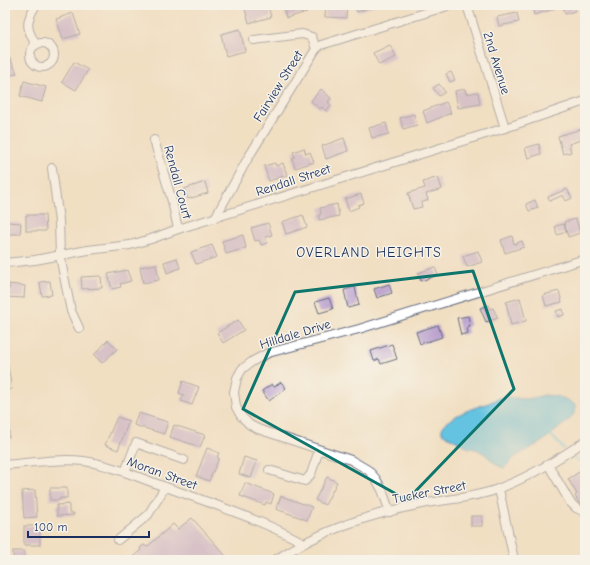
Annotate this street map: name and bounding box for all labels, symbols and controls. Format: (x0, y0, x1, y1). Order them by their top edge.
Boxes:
street label: 2nd Avenue (480, 30, 514, 97)
street label: Fairview Street (250, 47, 307, 124)
street label: Rendall Court (161, 144, 195, 222)
street label: Rendall Street (254, 161, 333, 199)
district label: OVERLAND HEIGHTS (296, 244, 442, 261)
street label: Hilldale Drive (258, 316, 333, 352)
street label: Moran Street (125, 453, 200, 493)
street label: Tucker Street (391, 477, 468, 506)
scale bar (28, 513, 149, 539)
text: 100 m (34, 520, 67, 534)

